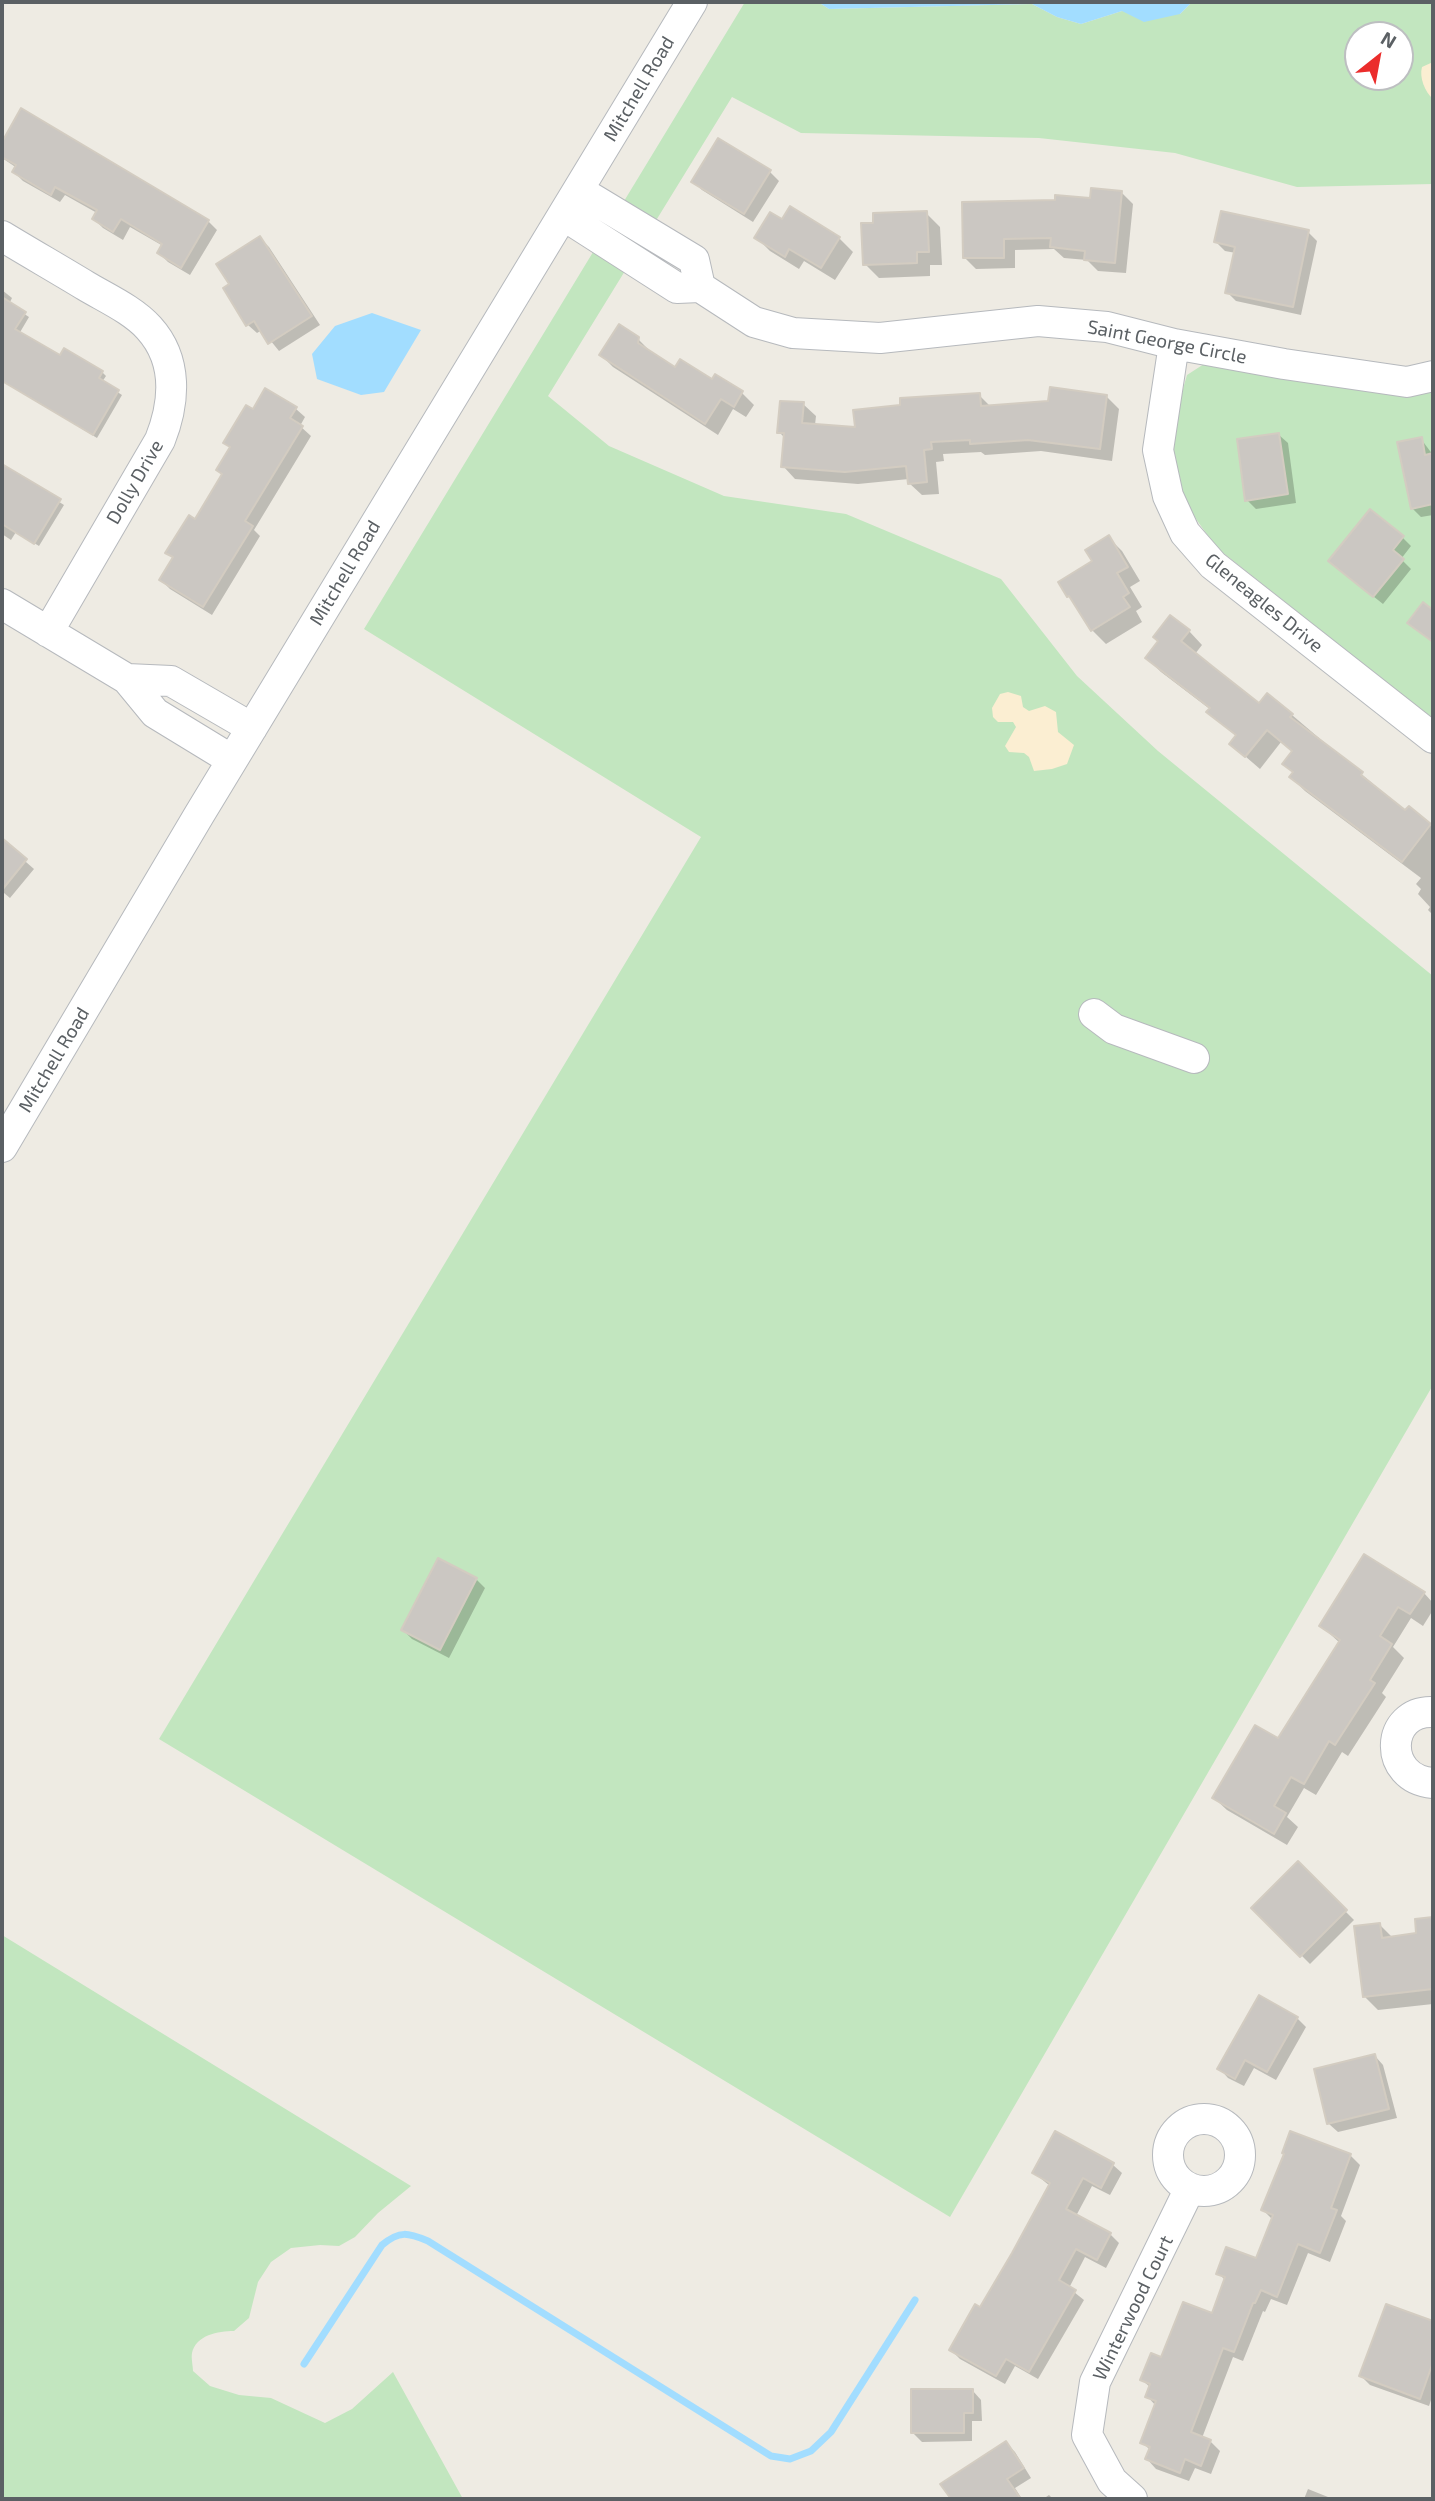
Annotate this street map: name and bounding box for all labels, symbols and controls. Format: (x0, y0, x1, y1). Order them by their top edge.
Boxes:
north arrow (1344, 21, 1414, 91)
text: N (1377, 26, 1401, 53)
street label: Mitchell Road (599, 32, 679, 146)
street label: Saint George Circle (1085, 315, 1249, 369)
street label: Dolly Drive (102, 436, 168, 528)
street label: Mitchell Road (305, 516, 385, 630)
street label: Gleneagles Drive (1201, 549, 1327, 657)
street label: Mitchell Road (14, 1003, 94, 1117)
street label: Winterwood Court (1088, 2232, 1178, 2384)

